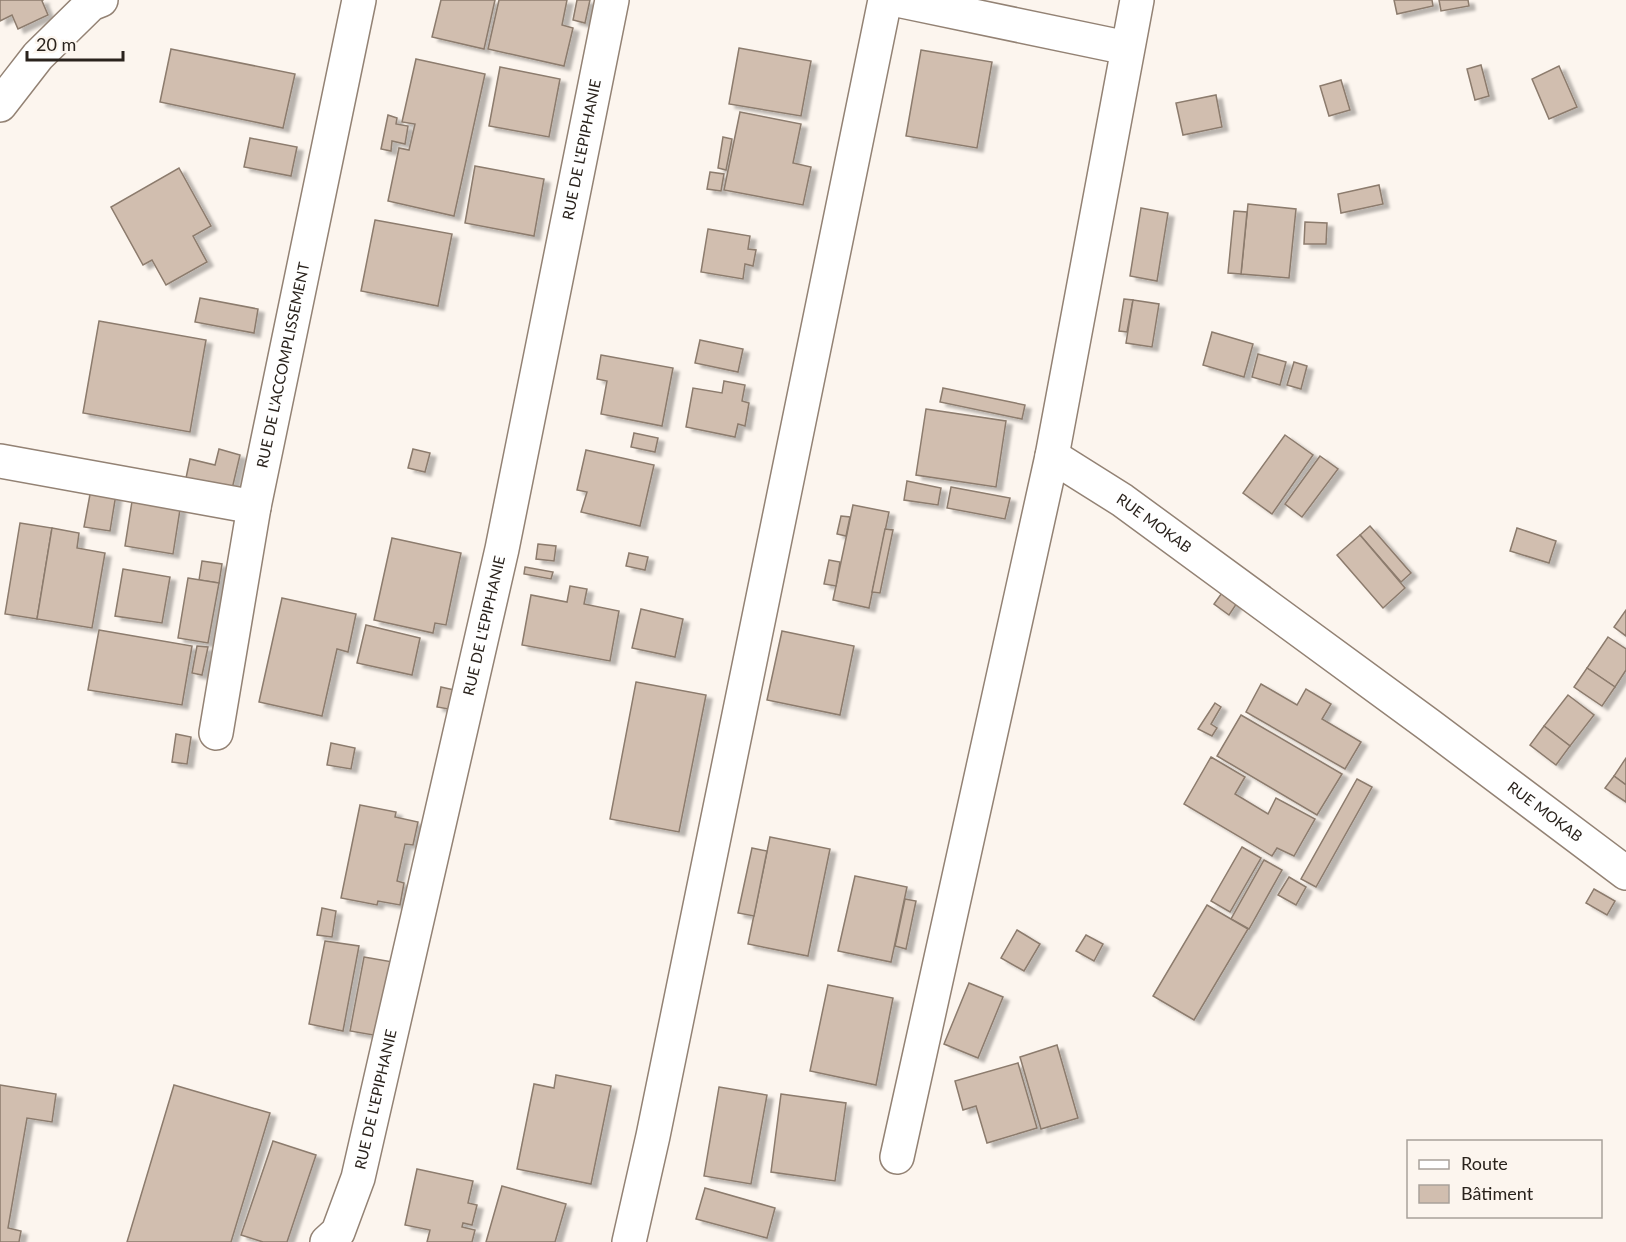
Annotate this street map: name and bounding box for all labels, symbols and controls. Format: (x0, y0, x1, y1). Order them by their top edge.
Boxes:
scale bar (27, 24, 123, 62)
text: 20 m (36, 33, 76, 55)
street label: RUE DE L'EPIPHANIE (558, 78, 604, 221)
street label: RUE DE L'ACCOMPLISSEMENT (252, 260, 312, 469)
street label: RUE MOKAB (1114, 489, 1195, 556)
street label: RUE DE L'EPIPHANIE (459, 554, 508, 697)
street label: RUE MOKAB (1505, 777, 1586, 845)
street label: RUE DE L'EPIPHANIE (350, 1028, 400, 1171)
legend (1407, 1140, 1602, 1218)
text: Route (1461, 1152, 1508, 1174)
text: Bâtiment (1461, 1182, 1534, 1204)

